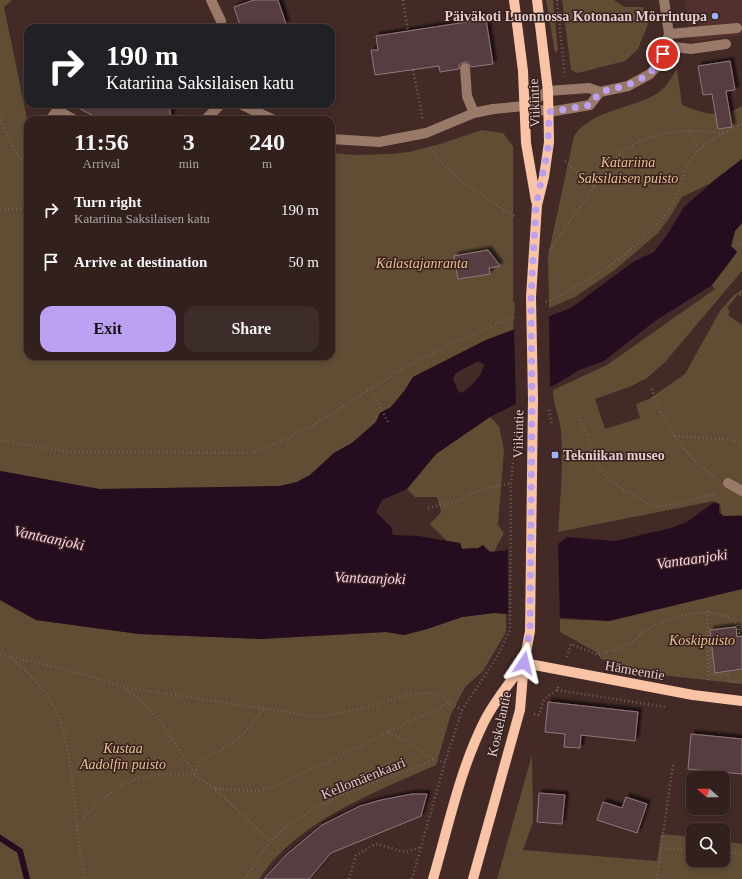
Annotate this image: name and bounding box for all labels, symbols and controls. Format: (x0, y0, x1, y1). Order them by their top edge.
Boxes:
place label: Päiväkoti Luonnossa Kotonaan Mörrintupa (444, 9, 707, 24)
marker: Päiväkoti Luonnossa Kotonaan Mörrintupa (710, 11, 720, 21)
pin (646, 37, 680, 71)
icon: right (40, 40, 92, 92)
text: 190 m (106, 40, 178, 71)
icon: arrive (652, 43, 674, 65)
text: Katariina Saksilaisen katu (106, 73, 294, 93)
street label: Viikintie (526, 78, 543, 128)
text: 11:56 (74, 129, 129, 155)
text: 3 (183, 129, 195, 155)
text: 240 (249, 129, 285, 155)
park label: Katariina Saksilaisen puisto (578, 155, 678, 186)
text: Arrival (83, 156, 120, 171)
text: min (179, 156, 199, 171)
text: m (262, 156, 272, 171)
text: Turn right (74, 194, 141, 210)
icon: right (40, 199, 62, 221)
text: 190 m (281, 202, 319, 218)
text: Katariina Saksilaisen katu (74, 211, 210, 226)
icon: arrive (40, 251, 62, 273)
text: Arrive at destination (74, 254, 207, 270)
text: 50 m (289, 254, 319, 270)
park label: Kalastajanranta (375, 256, 468, 271)
button: Exit (40, 306, 176, 352)
button: Share (184, 306, 319, 352)
street label: Viikintie (511, 409, 526, 459)
place label: Tekniikan museo (563, 448, 665, 463)
marker: Tekniikan museo (550, 450, 560, 460)
water label: Vantaanjoki (12, 523, 86, 553)
water label: Vantaanjoki (655, 546, 729, 572)
water label: Vantaanjoki (334, 569, 406, 587)
park label: Koskipuisto (668, 633, 735, 648)
position arrow (503, 642, 545, 684)
street label: Hämeentie (604, 658, 666, 683)
street label: Koskelantie (485, 690, 514, 758)
park label: Kustaa Aadolfin puisto (79, 741, 166, 772)
street label: Kellomäenkaari (319, 755, 408, 802)
north arrow (686, 771, 730, 815)
map controls (686, 771, 730, 867)
button: search (686, 823, 730, 867)

